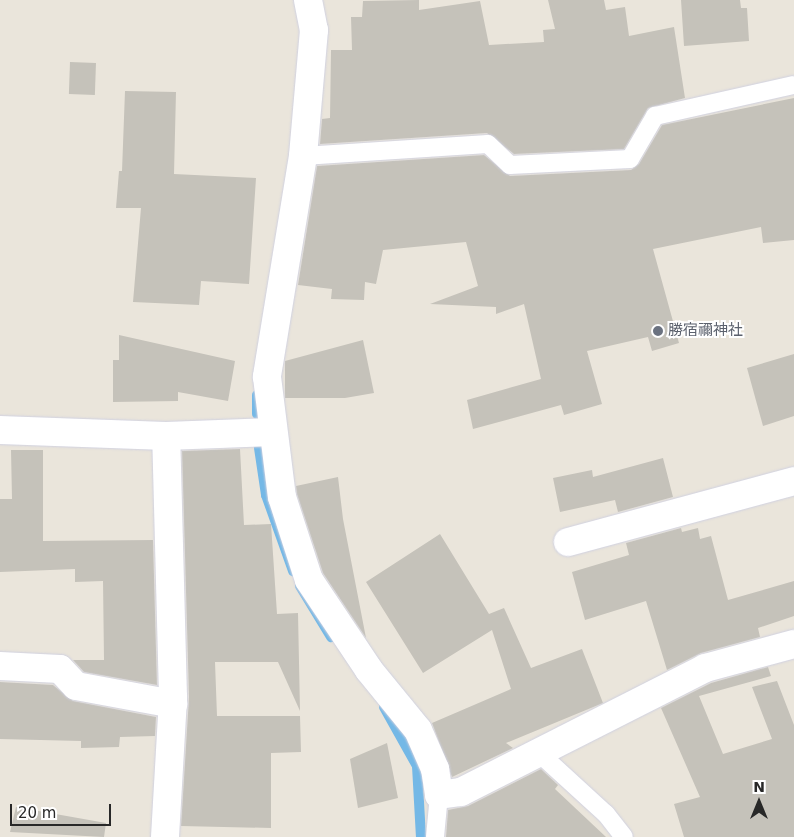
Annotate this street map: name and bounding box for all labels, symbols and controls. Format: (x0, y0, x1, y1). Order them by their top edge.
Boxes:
place label: 勝宿禰神社 (668, 322, 743, 340)
marker: 勝宿禰神社 (652, 325, 664, 337)
north arrow (734, 777, 784, 827)
text: N (753, 779, 765, 795)
scale bar (12, 794, 114, 826)
text: 20 m (18, 804, 56, 822)

